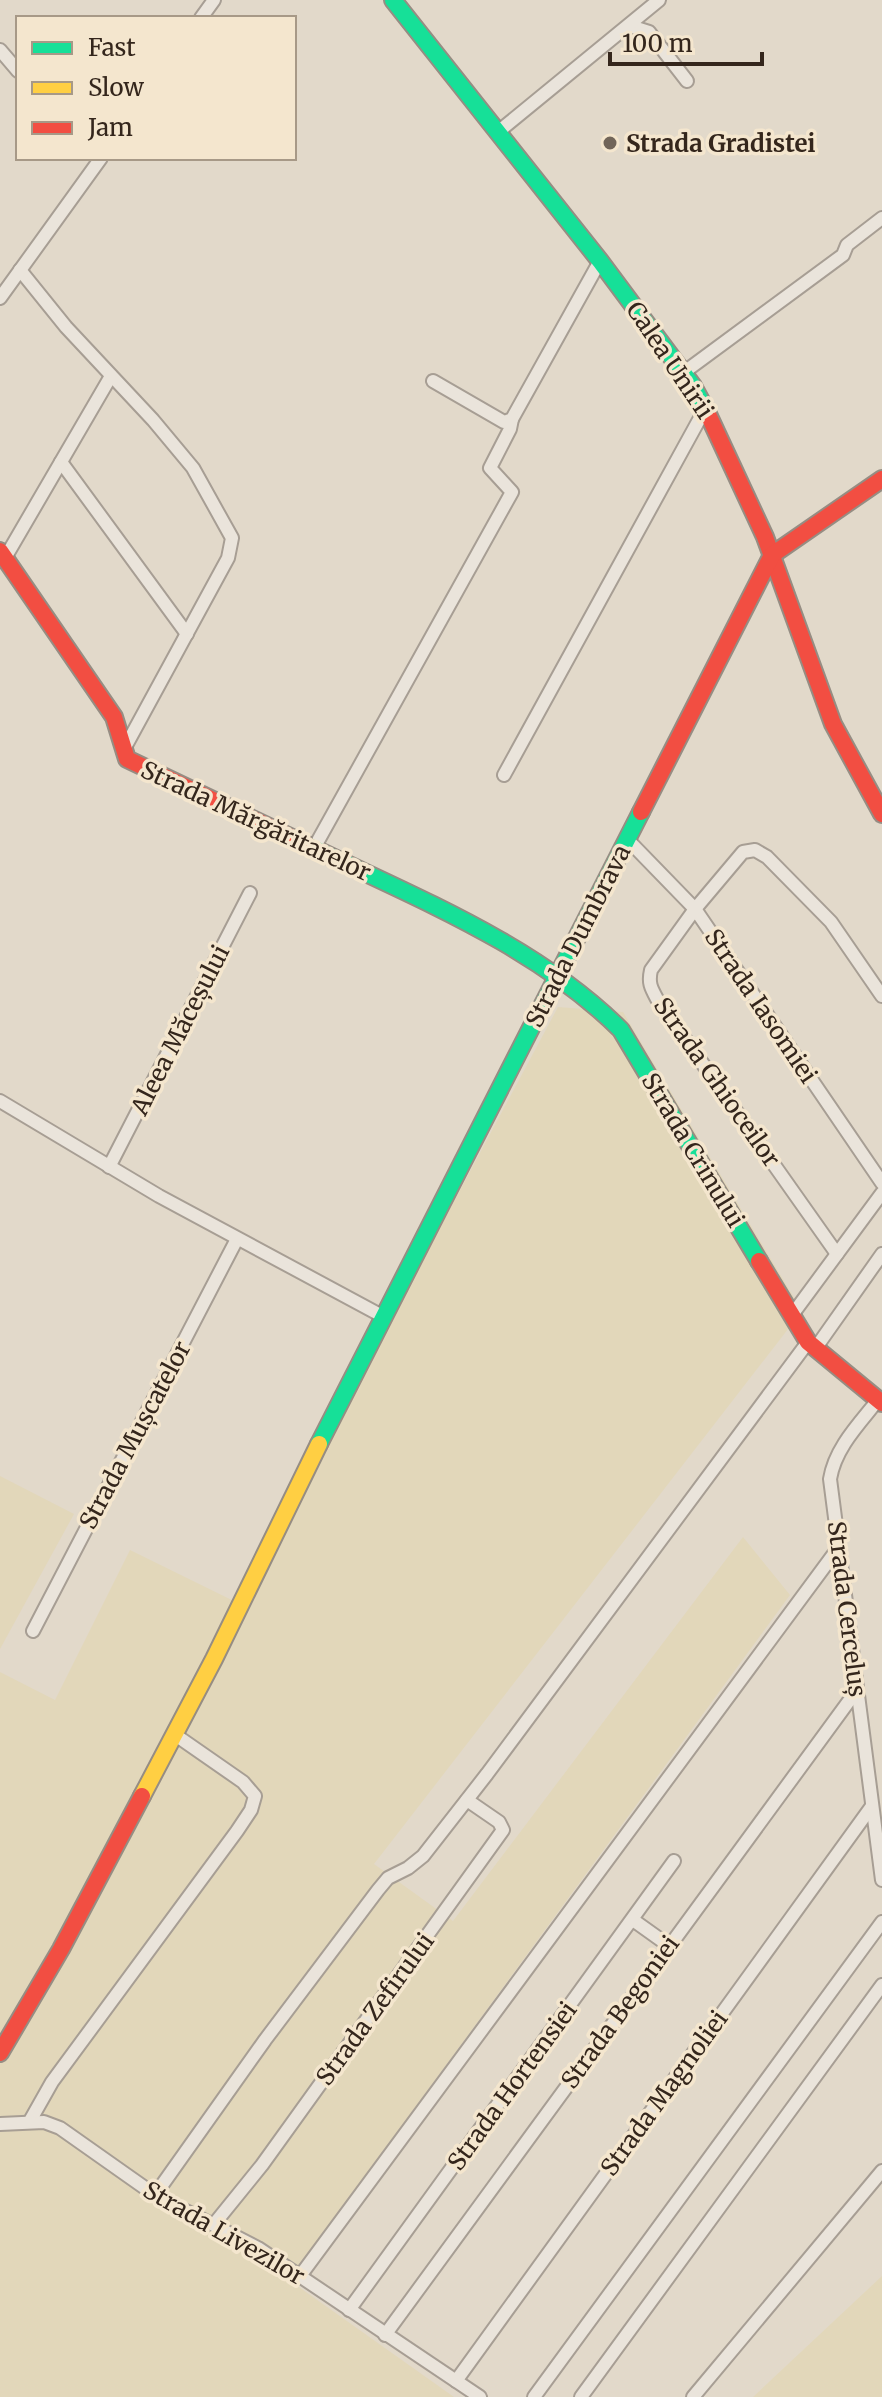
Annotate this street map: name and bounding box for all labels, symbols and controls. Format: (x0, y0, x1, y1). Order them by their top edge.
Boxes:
legend (16, 16, 296, 160)
scale bar (610, 16, 762, 66)
text: 100 m (622, 28, 693, 59)
text: Fast (88, 32, 136, 63)
text: Slow (88, 72, 144, 103)
text: Jam (87, 112, 133, 143)
place label: Strada Gradistei (626, 128, 815, 159)
marker: Strada Gradistei (601, 134, 619, 152)
street label: Calea Unirii (619, 295, 721, 425)
street label: Strada Mărgăritarelor (136, 754, 376, 888)
street label: Strada Dumbrava (519, 839, 637, 1033)
street label: Strada Iasomiei (698, 923, 824, 1089)
street label: Aleea Măceșului (123, 940, 236, 1121)
street label: Strada Ghioceilor (647, 991, 787, 1173)
street label: Strada Crinului (635, 1067, 751, 1233)
street label: Strada Mușcatelor (72, 1336, 198, 1534)
street label: Strada Cerceluș (821, 1519, 873, 1699)
street label: Strada Zefirului (309, 1926, 441, 2091)
street label: Strada Begoniei (554, 1929, 686, 2095)
street label: Strada Hortensiei (440, 1996, 584, 2176)
street label: Strada Magnoliei (594, 2004, 735, 2182)
street label: Strada Livezilor (138, 2174, 310, 2292)

